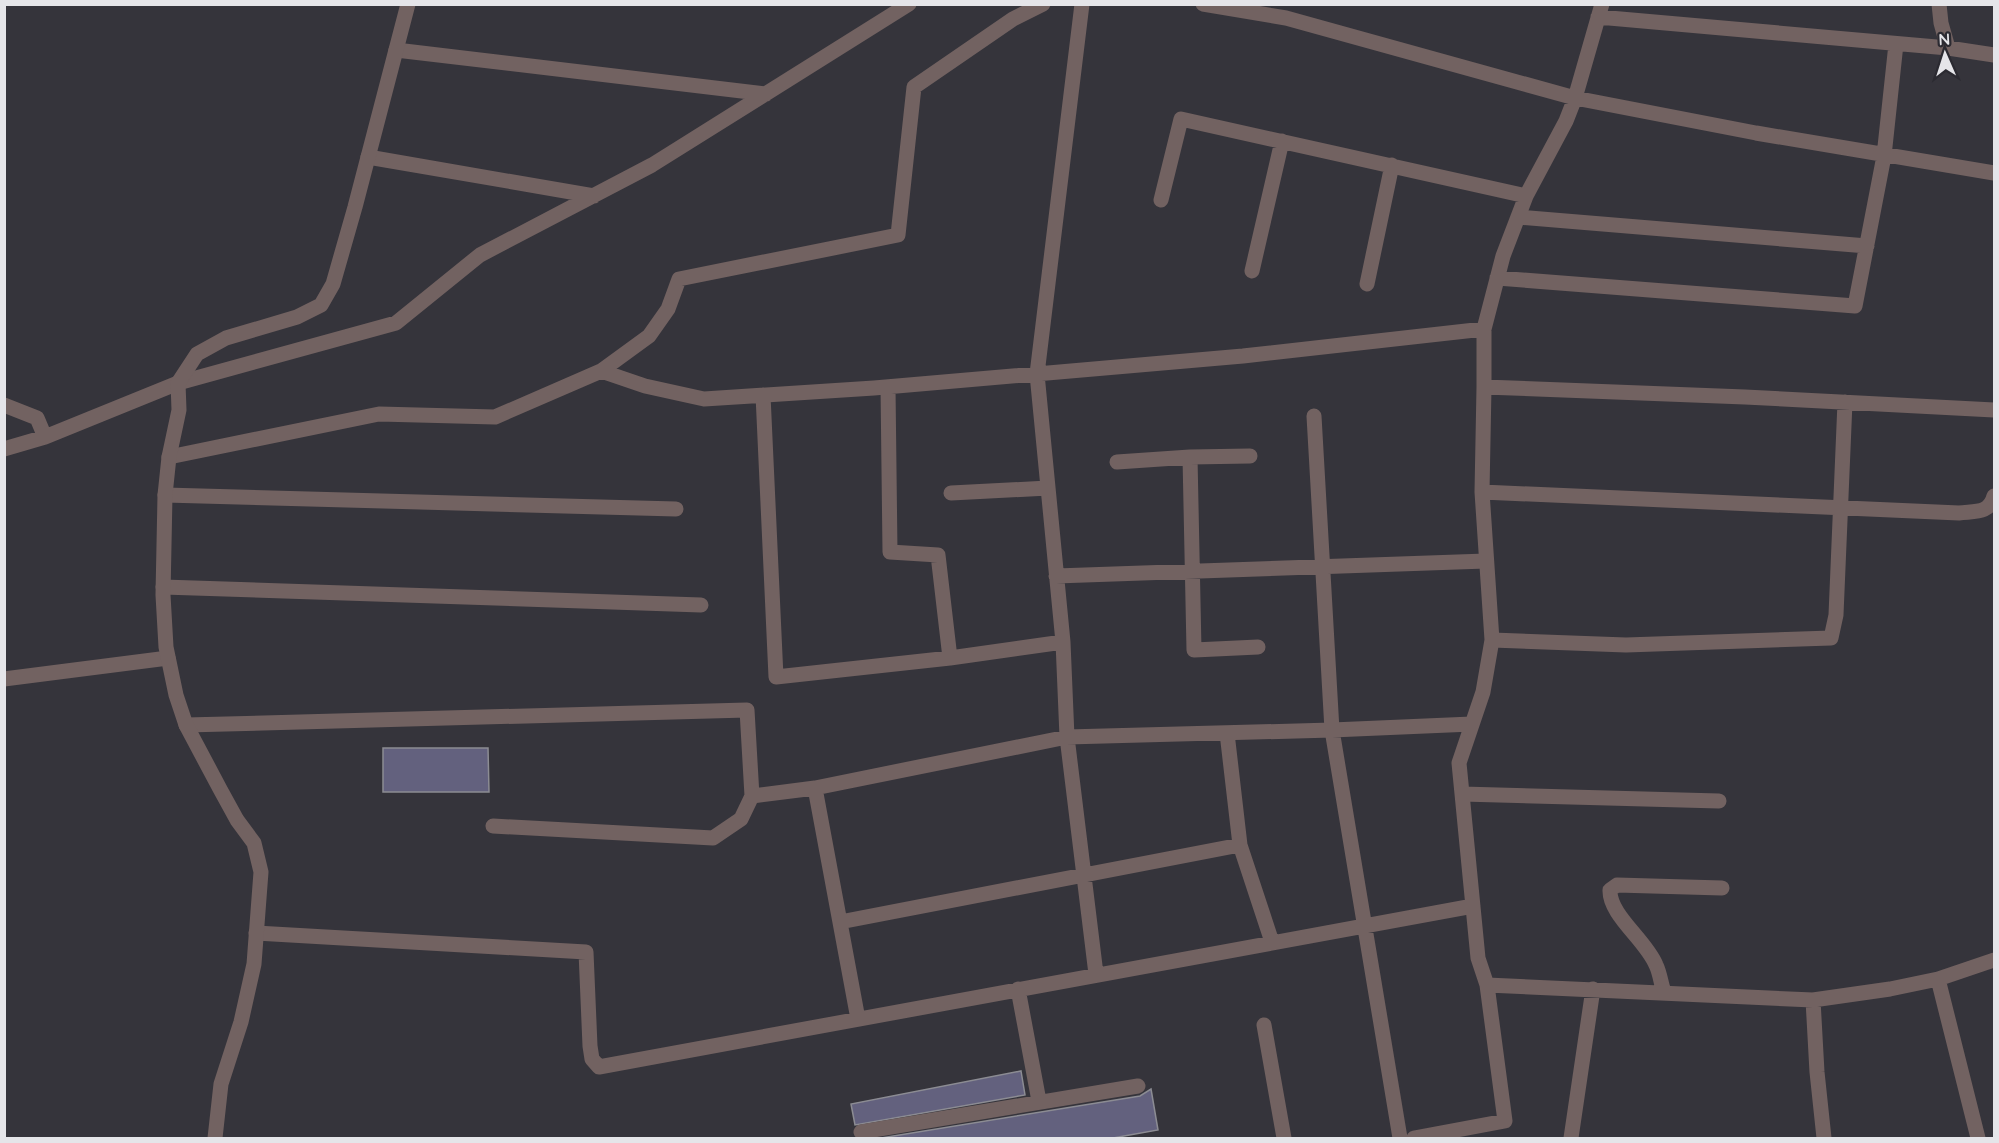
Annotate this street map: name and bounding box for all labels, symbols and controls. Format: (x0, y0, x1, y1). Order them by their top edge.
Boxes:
north arrow (1915, 24, 1975, 84)
text: N (1938, 29, 1951, 49)

